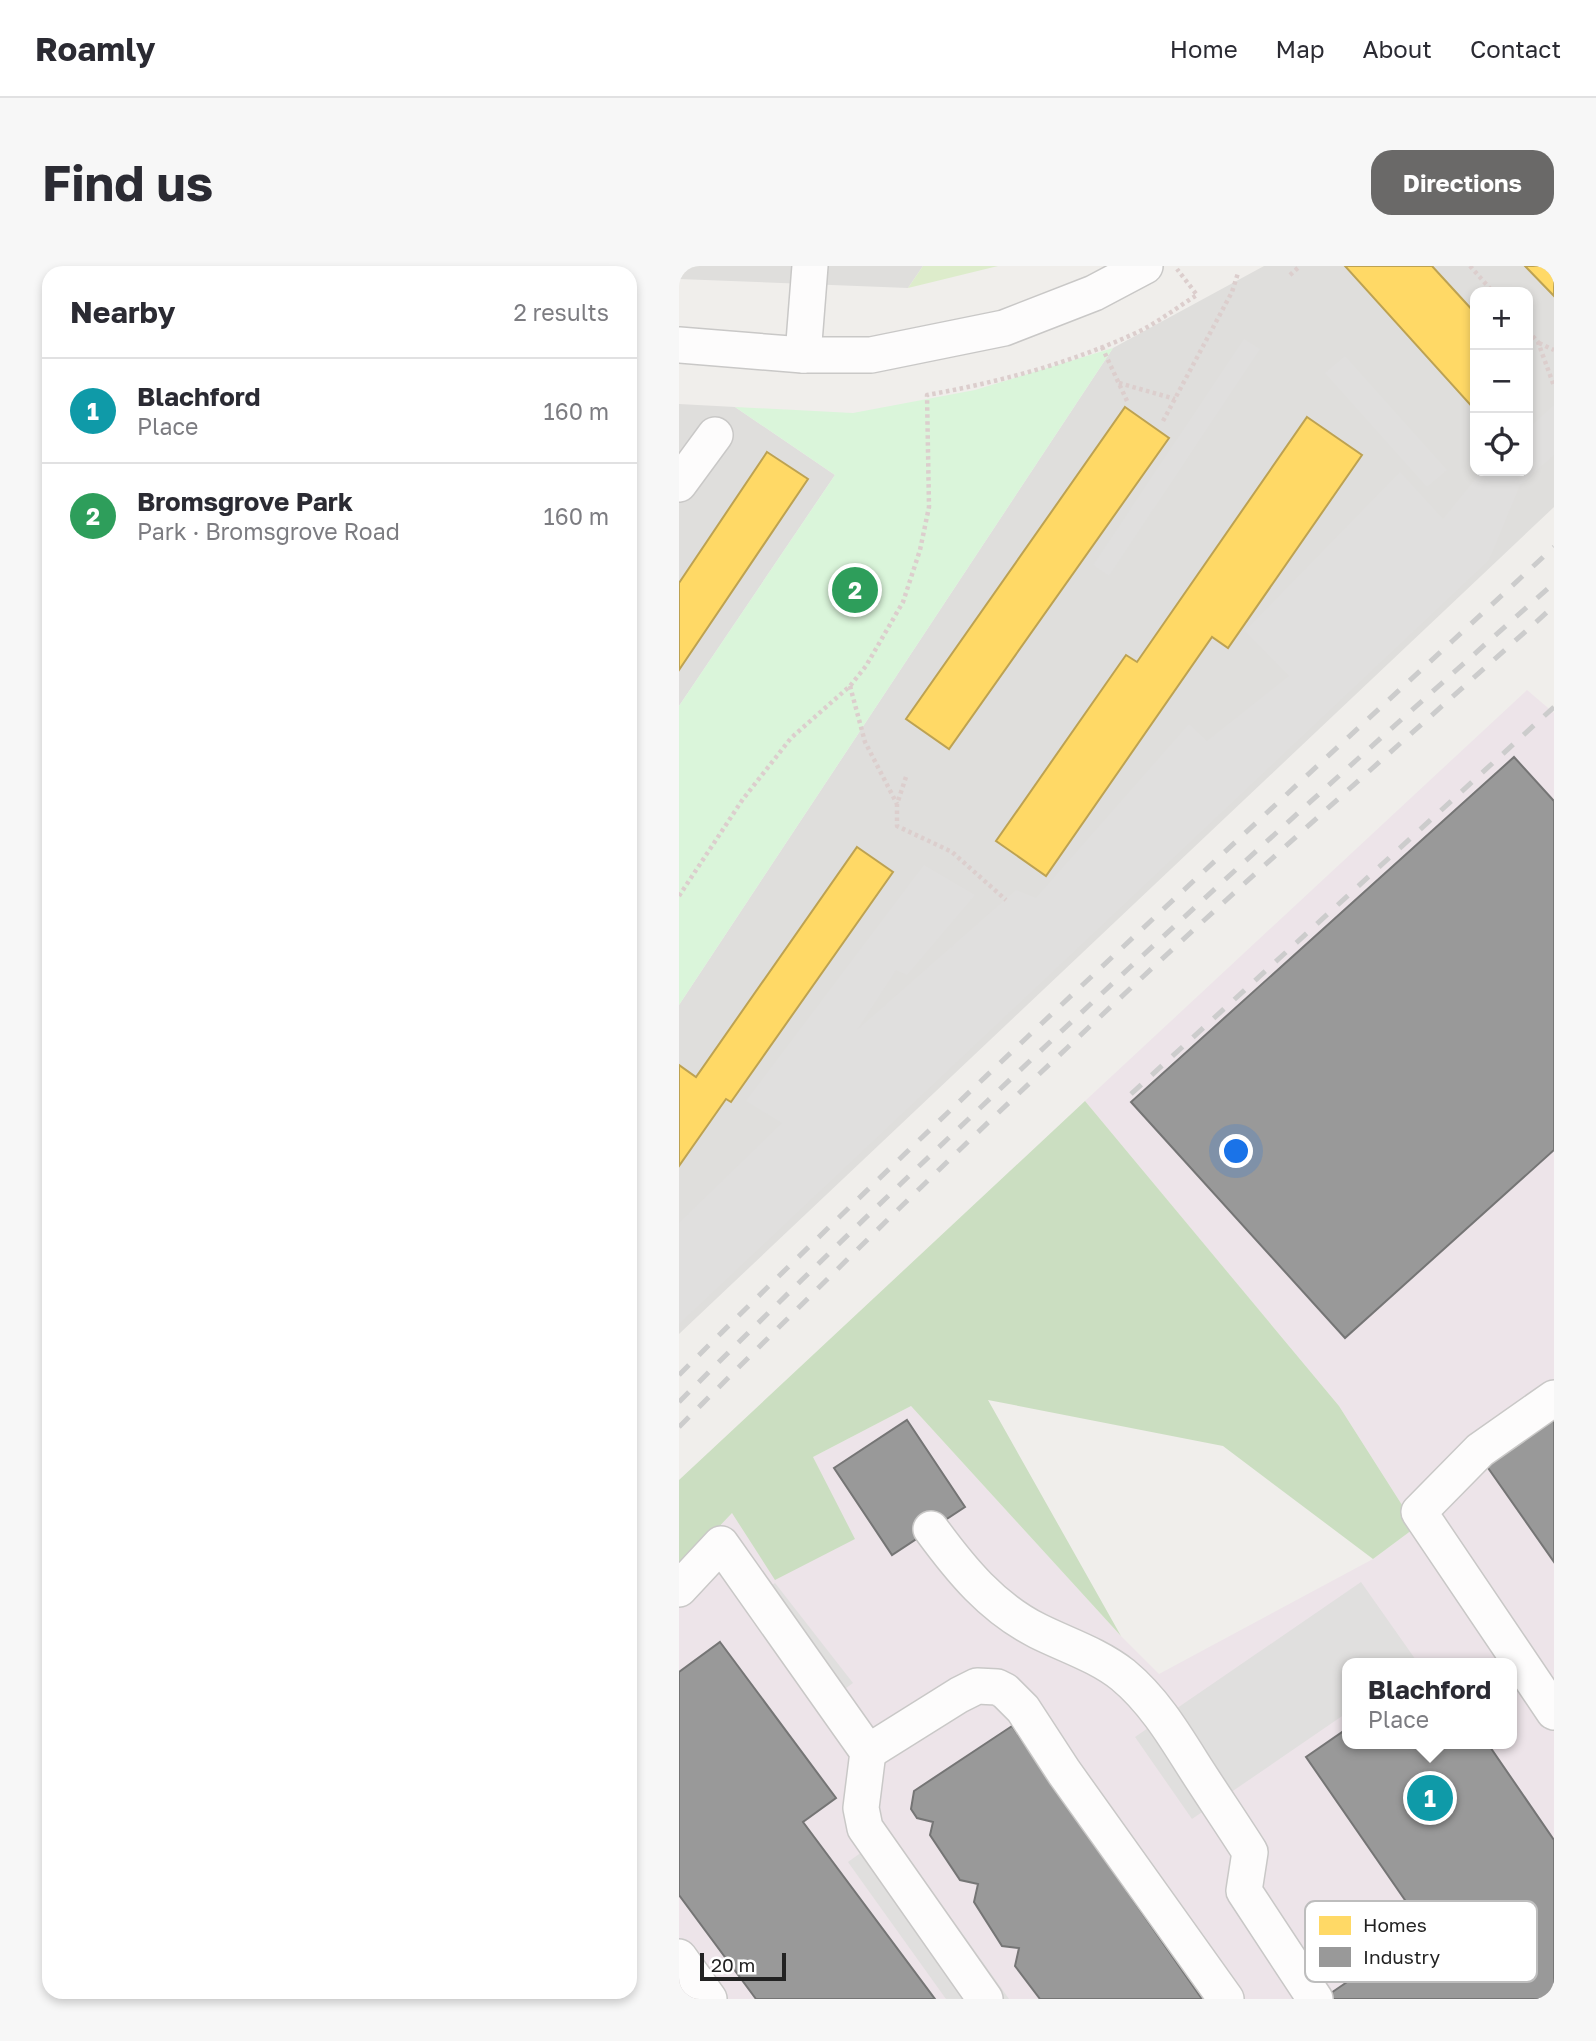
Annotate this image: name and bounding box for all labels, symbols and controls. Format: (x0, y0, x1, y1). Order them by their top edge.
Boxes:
text: Roamly (35, 29, 155, 68)
text: Home (1170, 34, 1238, 63)
text: Map (1276, 34, 1325, 63)
text: About (1363, 34, 1432, 63)
text: Contact (1470, 34, 1561, 63)
button: Directions (1371, 150, 1554, 215)
text: Find us (42, 153, 213, 212)
map controls (1470, 287, 1533, 476)
button: + (1470, 287, 1533, 350)
text: Nearby (70, 294, 175, 330)
text: 2 results (513, 298, 609, 326)
button: − (1470, 350, 1533, 413)
text: Blachford (137, 381, 261, 412)
text: 1 (87, 397, 99, 425)
text: 160 m (544, 397, 609, 425)
text: Place (137, 412, 198, 440)
button: locate (1470, 413, 1533, 476)
text: Bromsgrove Park (137, 486, 353, 517)
text: 2 (86, 502, 100, 530)
text: 160 m (544, 502, 609, 530)
text: Park · Bromsgrove Road (137, 517, 400, 545)
pin: 2 (832, 564, 878, 616)
your location (1219, 1134, 1253, 1168)
popup (1342, 1658, 1517, 1749)
text: Blachford (1368, 1674, 1491, 1705)
text: Place (1368, 1705, 1429, 1733)
pin: 1 (1407, 1772, 1453, 1824)
legend (1305, 1901, 1537, 1982)
text: Homes (1363, 1913, 1427, 1936)
text: Industry (1363, 1945, 1440, 1968)
scale bar (700, 1950, 786, 1982)
text: 20 m (711, 1953, 755, 1976)

